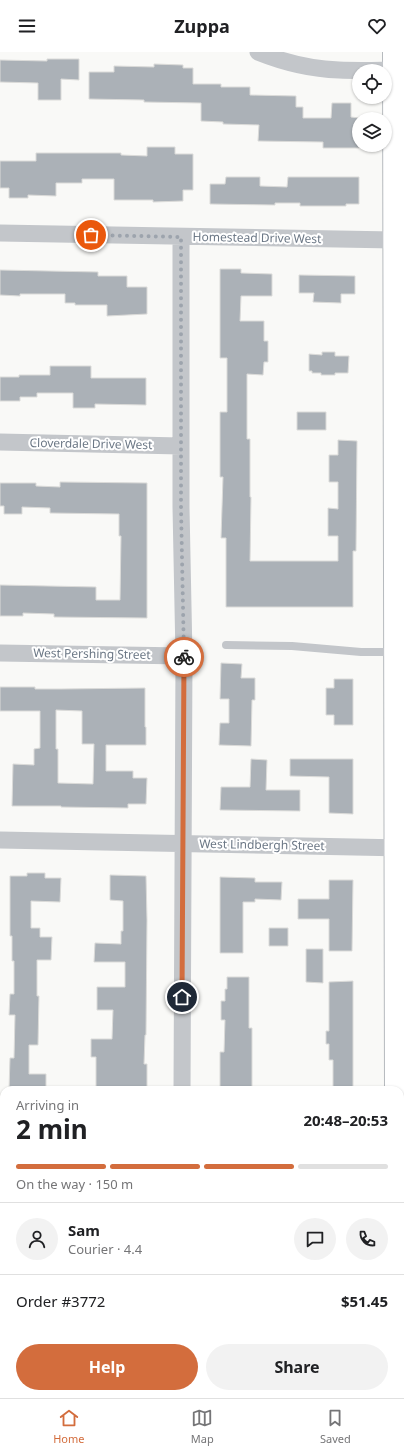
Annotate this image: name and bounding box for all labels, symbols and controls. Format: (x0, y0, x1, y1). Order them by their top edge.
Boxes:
text: Zuppa (174, 14, 230, 38)
icon: menu (16, 15, 38, 37)
icon: heart (366, 15, 388, 37)
map controls (352, 64, 392, 152)
button: locate (352, 64, 392, 104)
button: layers (352, 112, 392, 152)
pin (74, 218, 108, 252)
icon: bag (80, 224, 102, 246)
street label: Homestead Drive West (192, 228, 322, 247)
street label: Cloverdale Drive West (29, 434, 153, 453)
courier (164, 637, 204, 677)
street label: West Pershing Street (33, 644, 152, 663)
icon: bike (173, 646, 195, 668)
street label: West Lindbergh Street (199, 835, 326, 854)
pin (165, 980, 199, 1014)
icon: home (171, 986, 193, 1008)
text: Arriving in (16, 1096, 79, 1114)
text: 20:48–20:53 (303, 1110, 388, 1130)
text: 2 min (16, 1111, 88, 1147)
text: On the way · 150 m (16, 1175, 133, 1193)
button: person (16, 1218, 58, 1260)
button: chat (294, 1218, 336, 1260)
button: phone (346, 1218, 388, 1260)
text: Sam (68, 1220, 100, 1240)
text: Courier · 4.4 (68, 1240, 142, 1258)
text: Order #3772 (16, 1291, 105, 1311)
text: $51.45 (341, 1291, 388, 1311)
button: Help (16, 1344, 198, 1390)
button: Share (206, 1344, 388, 1390)
tab: Home (53, 1407, 84, 1446)
tab: Map (191, 1407, 214, 1446)
tab: Saved (320, 1407, 351, 1446)

